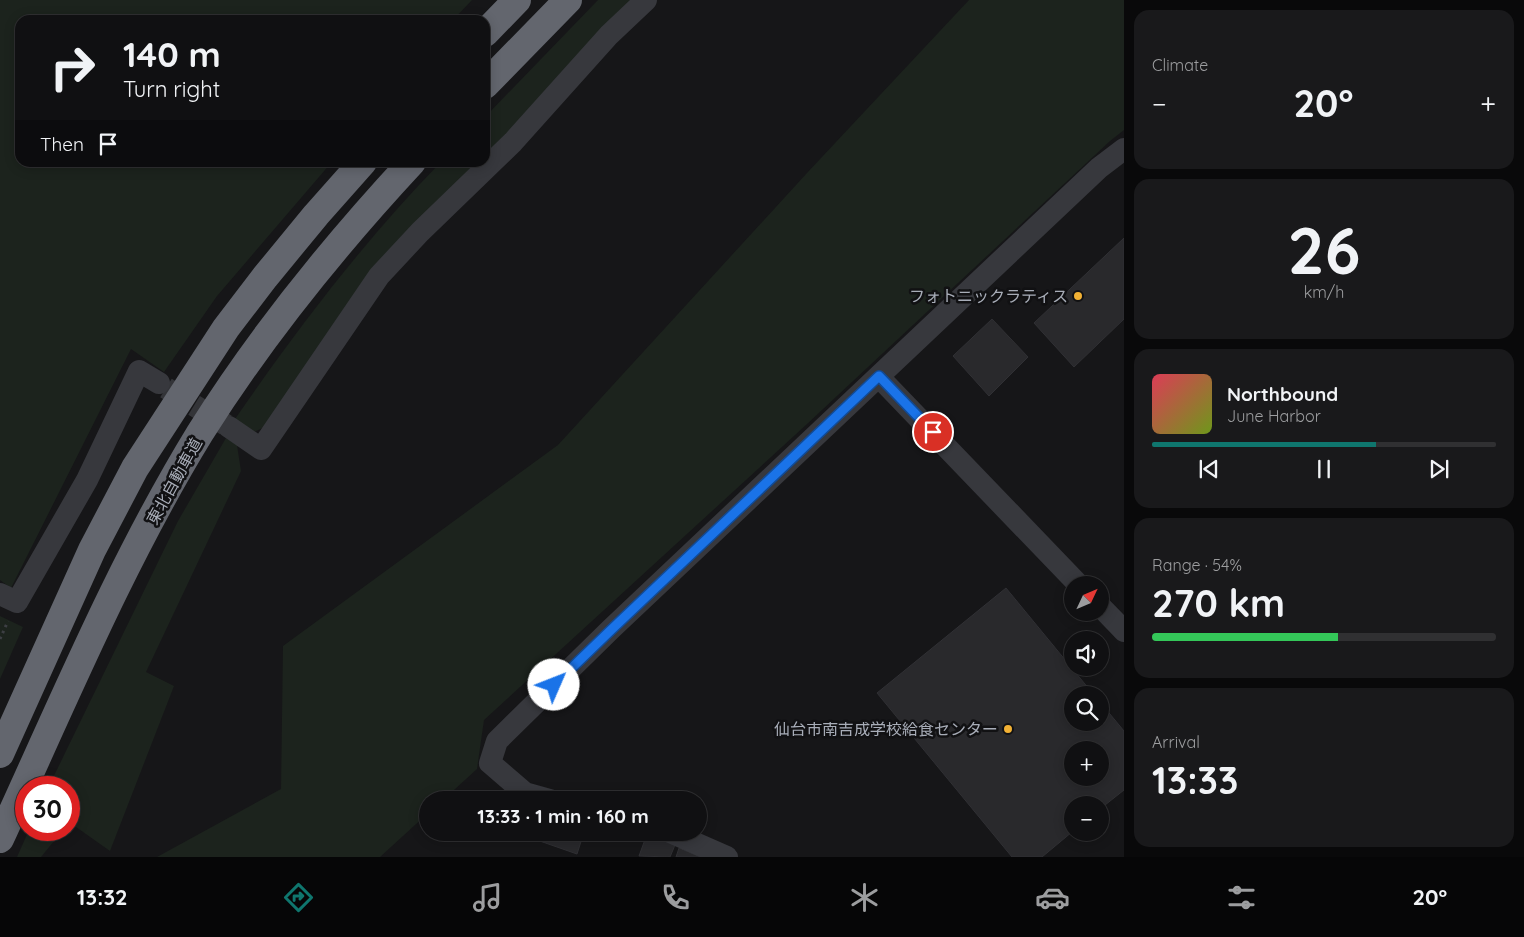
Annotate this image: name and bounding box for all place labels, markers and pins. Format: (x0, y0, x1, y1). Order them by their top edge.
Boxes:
place label: フォトニックラティス (909, 286, 1068, 306)
marker: フォトニックラティス (1072, 290, 1084, 302)
pin (912, 411, 954, 453)
place label: 仙台市南吉成学校給食センター (774, 719, 998, 739)
marker: 仙台市南吉成学校給食センター (1002, 723, 1014, 735)

